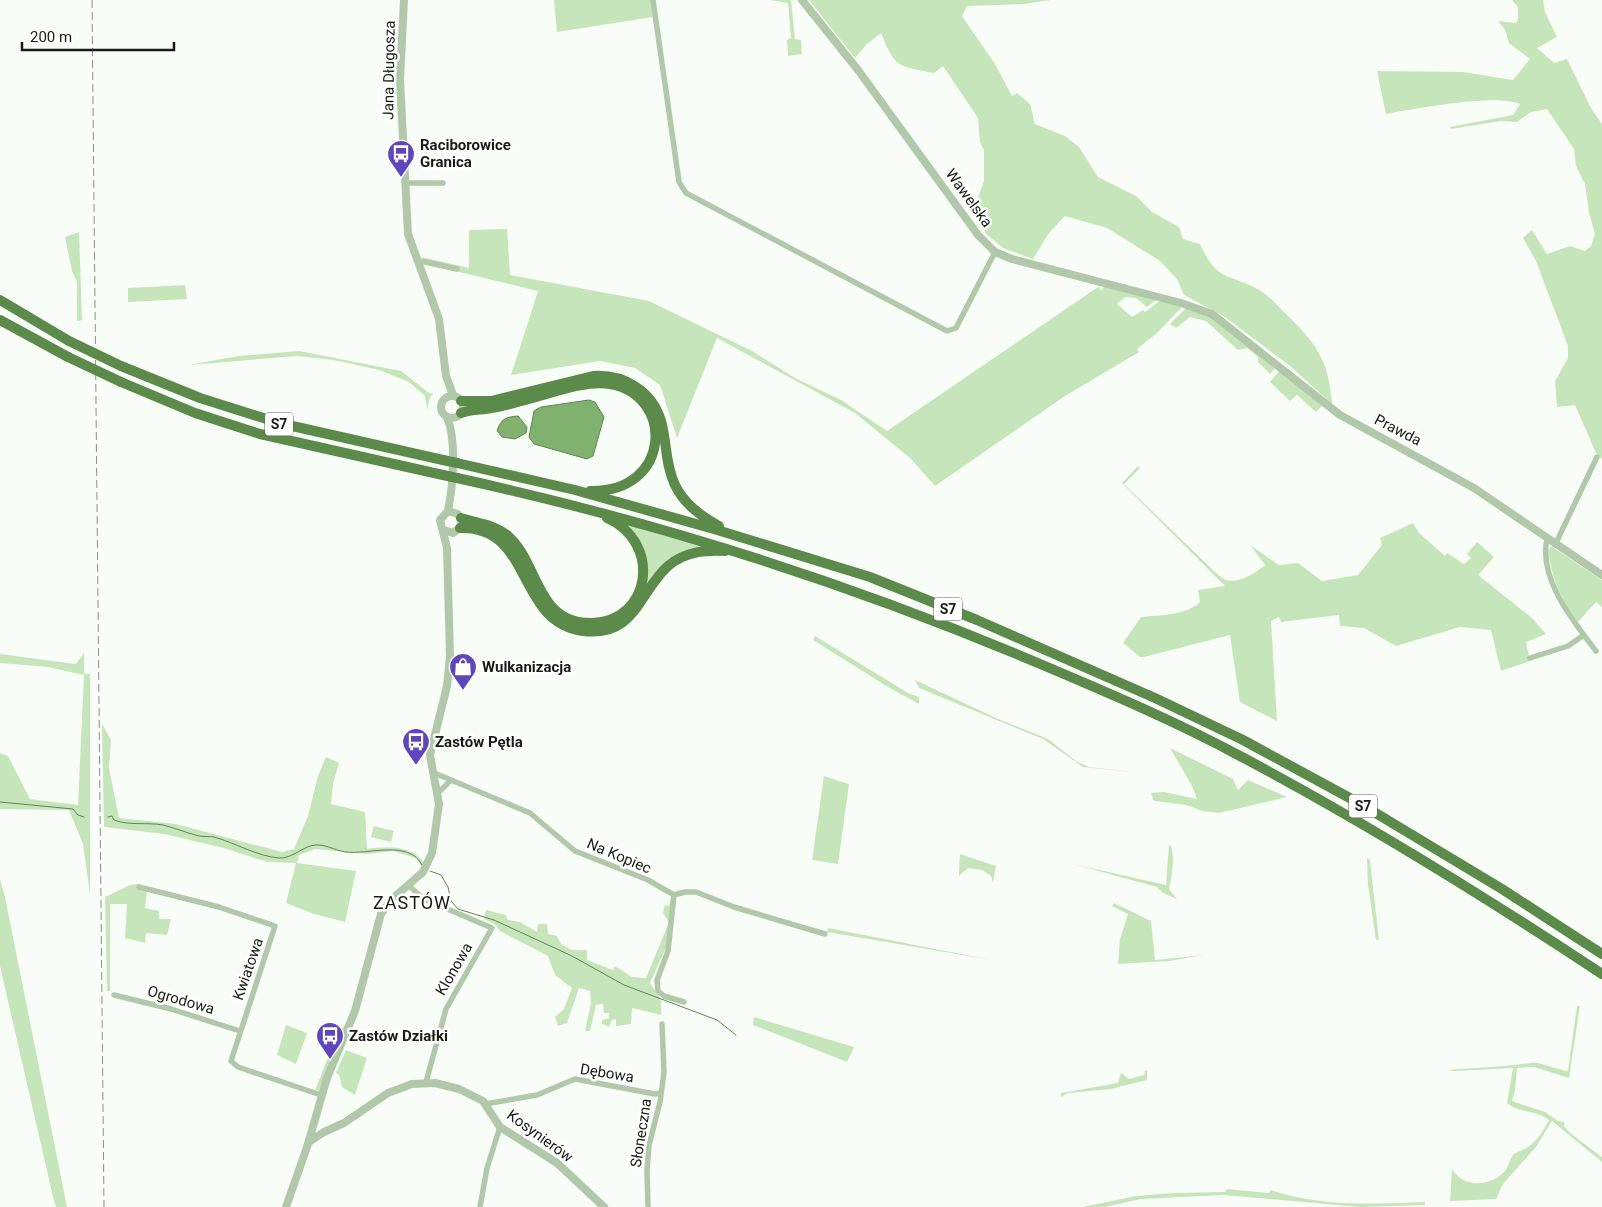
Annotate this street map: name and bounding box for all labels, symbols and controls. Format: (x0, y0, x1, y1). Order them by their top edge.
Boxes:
scale bar (22, 20, 175, 52)
street label: Jana Długosza (379, 20, 399, 120)
text: 200 m (30, 28, 72, 46)
place label: Raciborowice Granica (420, 136, 511, 171)
bus stop icon: Raciborowice Granica (386, 139, 416, 178)
street label: Wawelska (942, 165, 996, 231)
street label: Prawda (1371, 411, 1425, 449)
road number: S7 (265, 412, 293, 436)
road number: S7 (934, 598, 962, 620)
shop icon: Wulkanizacja (448, 652, 478, 691)
place label: Wulkanizacja (482, 658, 571, 676)
bus stop icon: Zastów Pętla (401, 727, 431, 766)
place label: Zastów Pętla (435, 733, 523, 751)
road number: S7 (1349, 794, 1377, 818)
street label: Na Kopiec (584, 834, 654, 878)
district label: ZASTÓW (373, 892, 451, 913)
street label: Kwiatowa (229, 935, 267, 1003)
street label: Klonowa (432, 939, 476, 999)
street label: Ogrodowa (146, 982, 216, 1018)
bus stop icon: Zastów Działki (315, 1021, 345, 1060)
place label: Zastów Działki (349, 1027, 448, 1045)
street label: Dębowa (579, 1060, 635, 1086)
street label: Słoneczna (627, 1097, 655, 1169)
street label: Kosynierów (503, 1106, 577, 1166)

